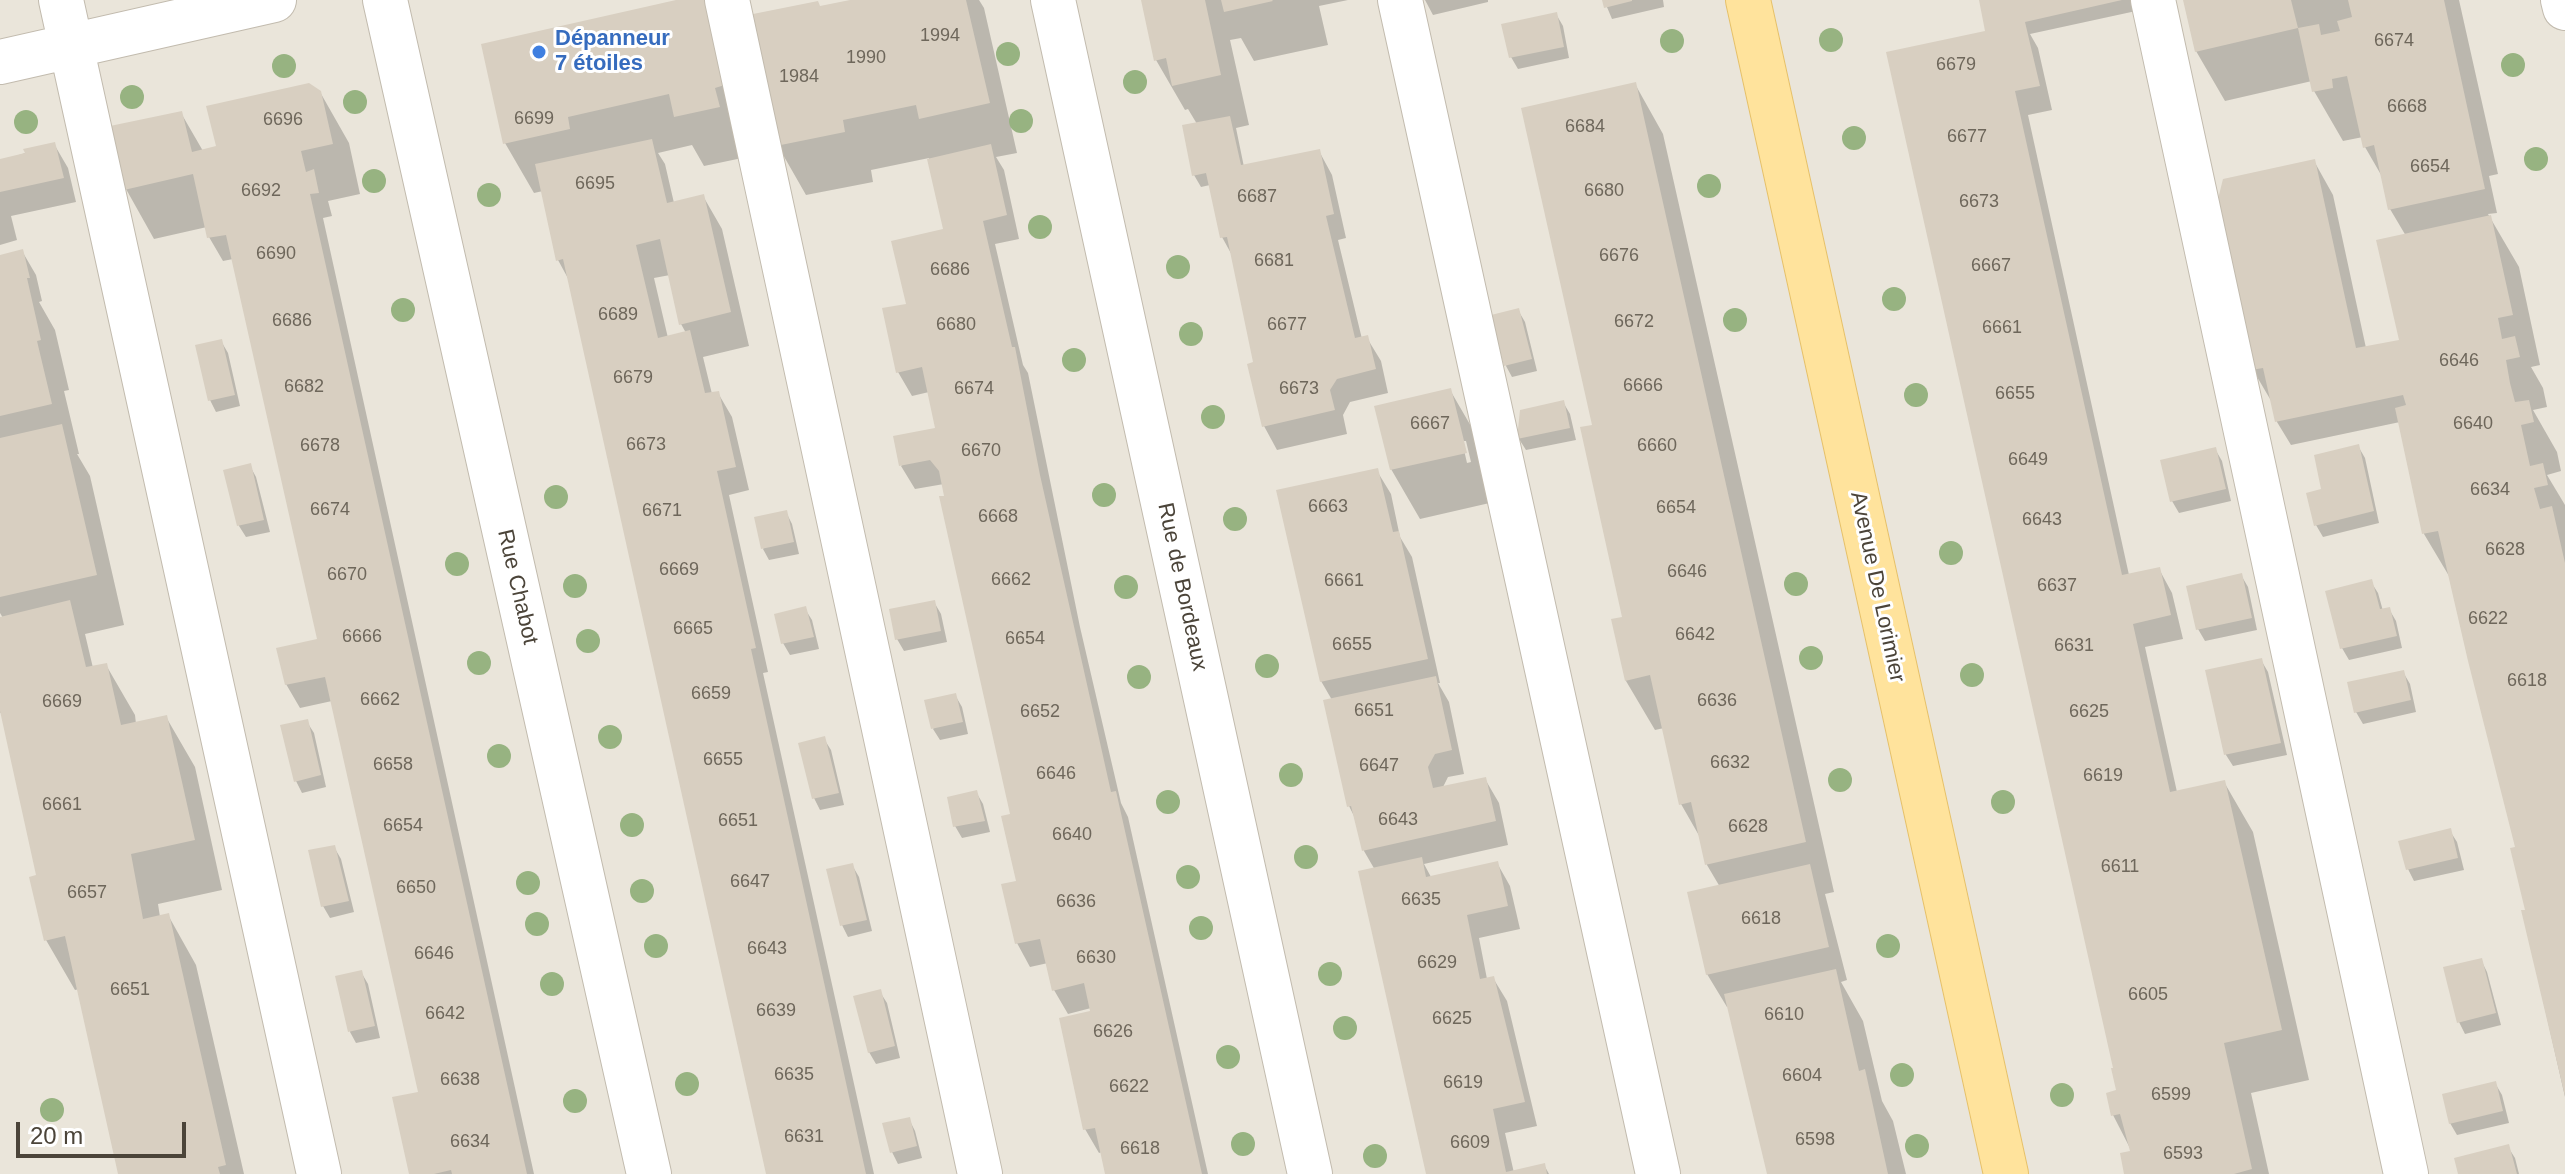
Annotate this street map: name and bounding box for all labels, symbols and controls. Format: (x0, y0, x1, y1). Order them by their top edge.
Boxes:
house number: 1994 (920, 25, 960, 47)
place label: Dépanneur 7 étoiles (555, 26, 670, 78)
house number: 6674 (2374, 30, 2414, 52)
marker: Dépanneur 7 étoiles (530, 43, 548, 61)
house number: 1990 (846, 47, 886, 69)
house number: 6679 (1936, 54, 1976, 76)
house number: 1984 (779, 66, 819, 88)
house number: 6668 (2387, 96, 2427, 118)
house number: 6699 (514, 108, 554, 130)
house number: 6696 (263, 109, 303, 131)
house number: 6684 (1565, 116, 1605, 138)
house number: 6677 (1947, 126, 1987, 148)
house number: 6654 (2410, 156, 2450, 178)
house number: 6695 (575, 173, 615, 195)
house number: 6692 (241, 180, 281, 202)
house number: 6680 (1584, 180, 1624, 202)
house number: 6687 (1237, 186, 1277, 208)
house number: 6673 (1959, 191, 1999, 213)
house number: 6690 (256, 243, 296, 265)
house number: 6676 (1599, 245, 1639, 267)
house number: 6681 (1254, 250, 1294, 272)
house number: 6667 (1971, 255, 2011, 277)
house number: 6686 (930, 259, 970, 281)
house number: 6689 (598, 304, 638, 326)
house number: 6686 (272, 310, 312, 332)
house number: 6672 (1614, 311, 1654, 333)
house number: 6680 (936, 314, 976, 336)
house number: 6677 (1267, 314, 1307, 336)
house number: 6661 (1982, 317, 2022, 339)
house number: 6646 (2439, 350, 2479, 372)
house number: 6679 (613, 367, 653, 389)
house number: 6666 (1623, 375, 1663, 397)
house number: 6682 (284, 376, 324, 398)
house number: 6674 (954, 378, 994, 400)
house number: 6673 (1279, 378, 1319, 400)
house number: 6655 (1995, 383, 2035, 405)
house number: 6667 (1410, 413, 1450, 435)
house number: 6640 (2453, 413, 2493, 435)
house number: 6673 (626, 434, 666, 456)
house number: 6678 (300, 435, 340, 457)
house number: 6660 (1637, 435, 1677, 457)
house number: 6670 (961, 440, 1001, 462)
house number: 6649 (2008, 449, 2048, 471)
house number: 6634 (2470, 479, 2510, 501)
street label: Avenue De Lorimier (1844, 489, 1910, 685)
house number: 6663 (1308, 496, 1348, 518)
house number: 6654 (1656, 497, 1696, 519)
house number: 6674 (310, 499, 350, 521)
house number: 6671 (642, 500, 682, 522)
street label: Rue de Bordeaux (1151, 501, 1213, 673)
house number: 6668 (978, 506, 1018, 528)
house number: 6643 (2022, 509, 2062, 531)
street label: Rue Chabot (491, 527, 543, 647)
house number: 6628 (2485, 539, 2525, 561)
house number: 6669 (659, 559, 699, 581)
house number: 6646 (1667, 561, 1707, 583)
house number: 6670 (327, 564, 367, 586)
house number: 6662 (991, 569, 1031, 591)
house number: 6661 (1324, 570, 1364, 592)
house number: 6637 (2037, 575, 2077, 597)
house number: 6622 (2468, 608, 2508, 630)
house number: 6665 (673, 618, 713, 640)
house number: 6642 (1675, 624, 1715, 646)
house number: 6666 (342, 626, 382, 648)
house number: 6654 (1005, 628, 1045, 650)
house number: 6655 (1332, 634, 1372, 656)
house number: 6631 (2054, 635, 2094, 657)
house number: 6618 (2507, 670, 2547, 692)
house number: 6659 (691, 683, 731, 705)
house number: 6662 (360, 689, 400, 711)
house number: 6636 (1697, 690, 1737, 712)
house number: 6669 (42, 691, 82, 713)
house number: 6651 (1354, 700, 1394, 722)
house number: 6652 (1020, 701, 1060, 723)
house number: 6625 (2069, 701, 2109, 723)
house number: 6655 (703, 749, 743, 771)
house number: 6632 (1710, 752, 1750, 774)
house number: 6658 (373, 754, 413, 776)
house number: 6647 (1359, 755, 1399, 777)
house number: 6646 (1036, 763, 1076, 785)
house number: 6619 (2083, 765, 2123, 787)
house number: 6661 (42, 794, 82, 816)
house number: 6643 (1378, 809, 1418, 831)
house number: 6651 (718, 810, 758, 832)
house number: 6654 (383, 815, 423, 837)
house number: 6628 (1728, 816, 1768, 838)
house number: 6640 (1052, 824, 1092, 846)
house number: 6611 (2101, 856, 2139, 878)
house number: 6647 (730, 871, 770, 893)
house number: 6650 (396, 877, 436, 899)
house number: 6657 (67, 882, 107, 904)
house number: 6635 (1401, 889, 1441, 911)
house number: 6636 (1056, 891, 1096, 913)
house number: 6618 (1741, 908, 1781, 930)
house number: 6643 (747, 938, 787, 960)
house number: 6646 (414, 943, 454, 965)
house number: 6630 (1076, 947, 1116, 969)
house number: 6629 (1417, 952, 1457, 974)
house number: 6651 (110, 979, 150, 1001)
house number: 6605 (2128, 984, 2168, 1006)
house number: 6639 (756, 1000, 796, 1022)
house number: 6642 (425, 1003, 465, 1025)
house number: 6610 (1764, 1004, 1804, 1026)
house number: 6625 (1432, 1008, 1472, 1030)
house number: 6626 (1093, 1021, 1133, 1043)
house number: 6635 (774, 1064, 814, 1086)
house number: 6604 (1782, 1065, 1822, 1087)
house number: 6638 (440, 1069, 480, 1091)
house number: 6619 (1443, 1072, 1483, 1094)
house number: 6622 (1109, 1076, 1149, 1098)
house number: 6599 (2151, 1084, 2191, 1106)
scale bar (20, 1106, 190, 1156)
text: 20 m (30, 1122, 83, 1149)
house number: 6631 (784, 1126, 824, 1148)
house number: 6598 (1795, 1129, 1835, 1151)
house number: 6634 (450, 1131, 490, 1153)
house number: 6609 (1450, 1132, 1490, 1154)
house number: 6618 (1120, 1138, 1160, 1160)
house number: 6593 (2163, 1143, 2203, 1165)

